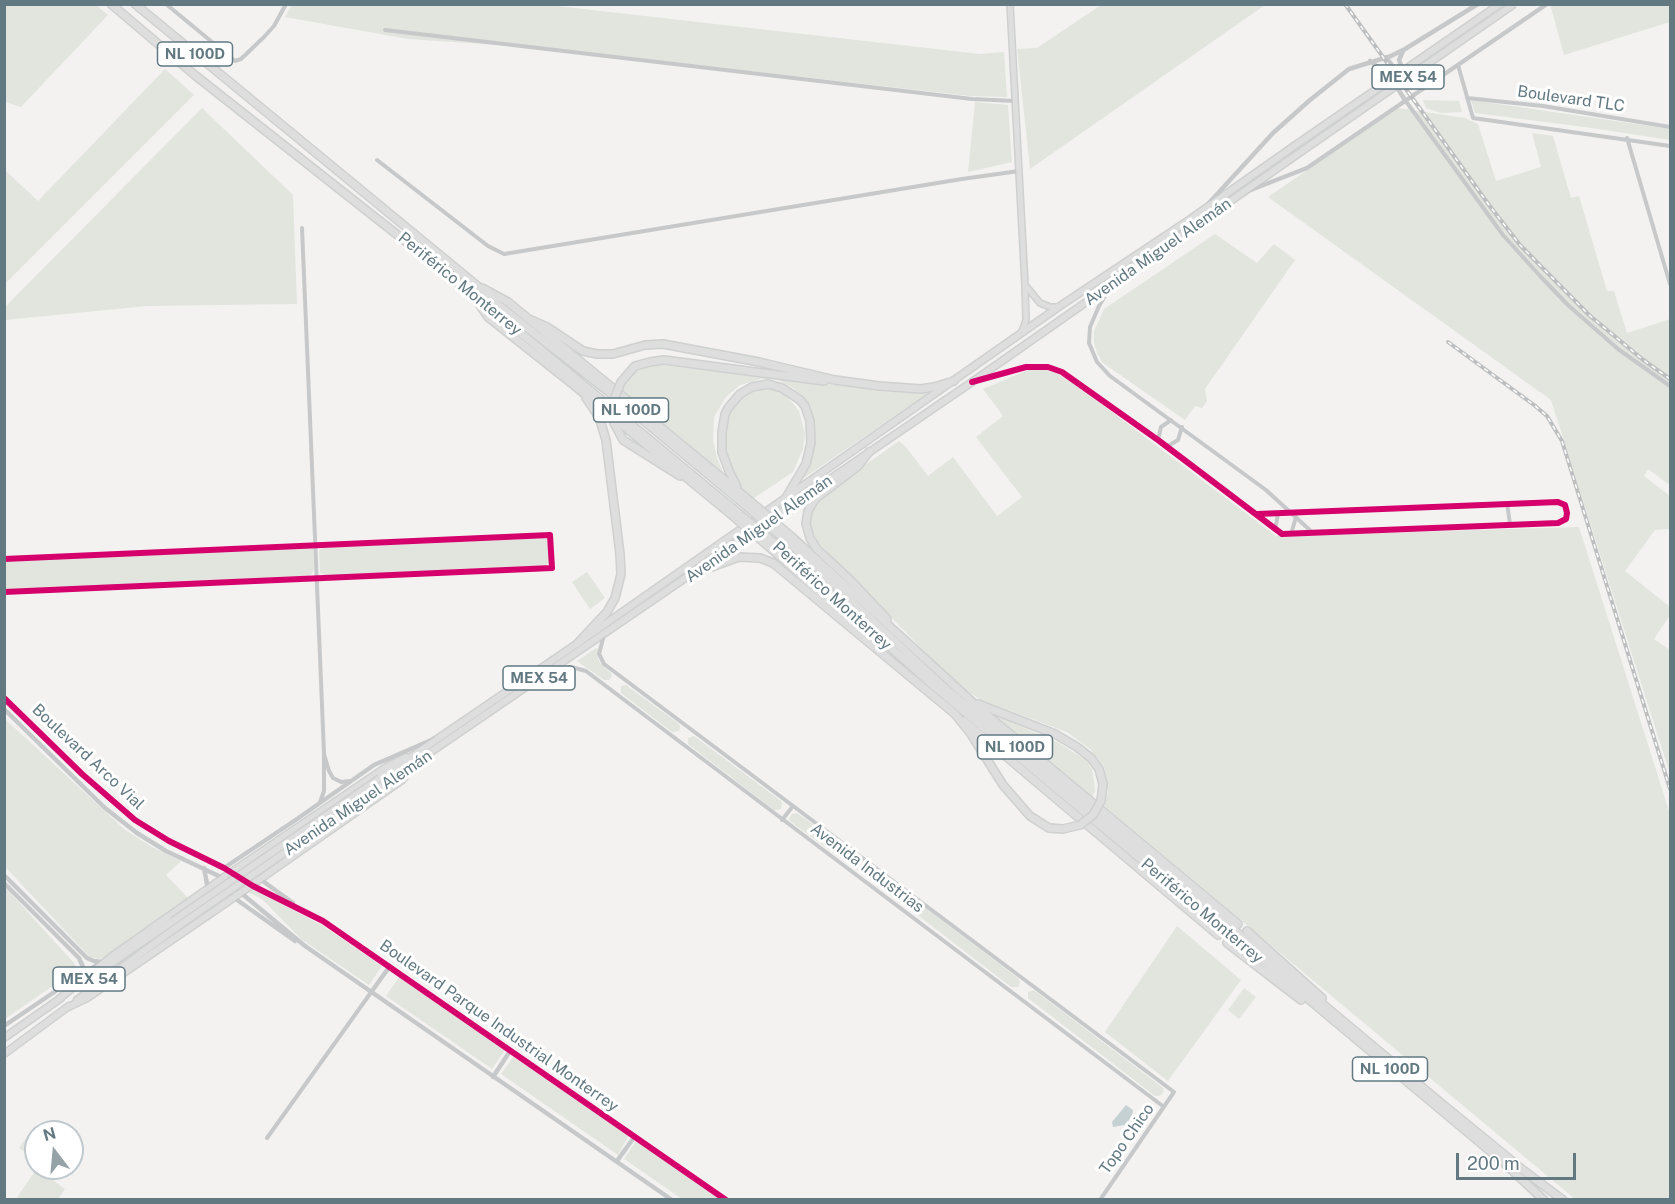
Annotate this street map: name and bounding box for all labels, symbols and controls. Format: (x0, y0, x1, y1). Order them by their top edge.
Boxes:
road number: NL 100D (158, 42, 232, 66)
road number: MEX 54 (1372, 65, 1444, 89)
street label: Boulevard TLC (1516, 82, 1626, 116)
street label: Avenida Miguel Alemán (1081, 194, 1235, 310)
street label: Periférico Monterrey (394, 228, 526, 340)
road number: NL 100D (594, 398, 668, 422)
street label: Avenida Miguel Alemán (682, 471, 836, 587)
street label: Periférico Monterrey (769, 538, 895, 654)
road number: MEX 54 (503, 666, 575, 690)
street label: Boulevard Arco Vial (28, 700, 148, 814)
road number: NL 100D (978, 735, 1052, 759)
street label: Avenida Miguel Alemán (280, 746, 436, 860)
street label: Avenida Industrias (807, 819, 927, 917)
street label: Periférico Monterrey (1137, 854, 1267, 968)
street label: Boulevard Parque Industrial Monterrey (376, 936, 622, 1116)
road number: MEX 54 (53, 967, 125, 991)
road number: NL 100D (1352, 1057, 1428, 1081)
street label: Topo Chico (1096, 1100, 1158, 1178)
north arrow (24, 1120, 84, 1180)
text: N (41, 1123, 58, 1145)
scale bar (1459, 1141, 1579, 1179)
text: 200 m (1467, 1153, 1520, 1174)

